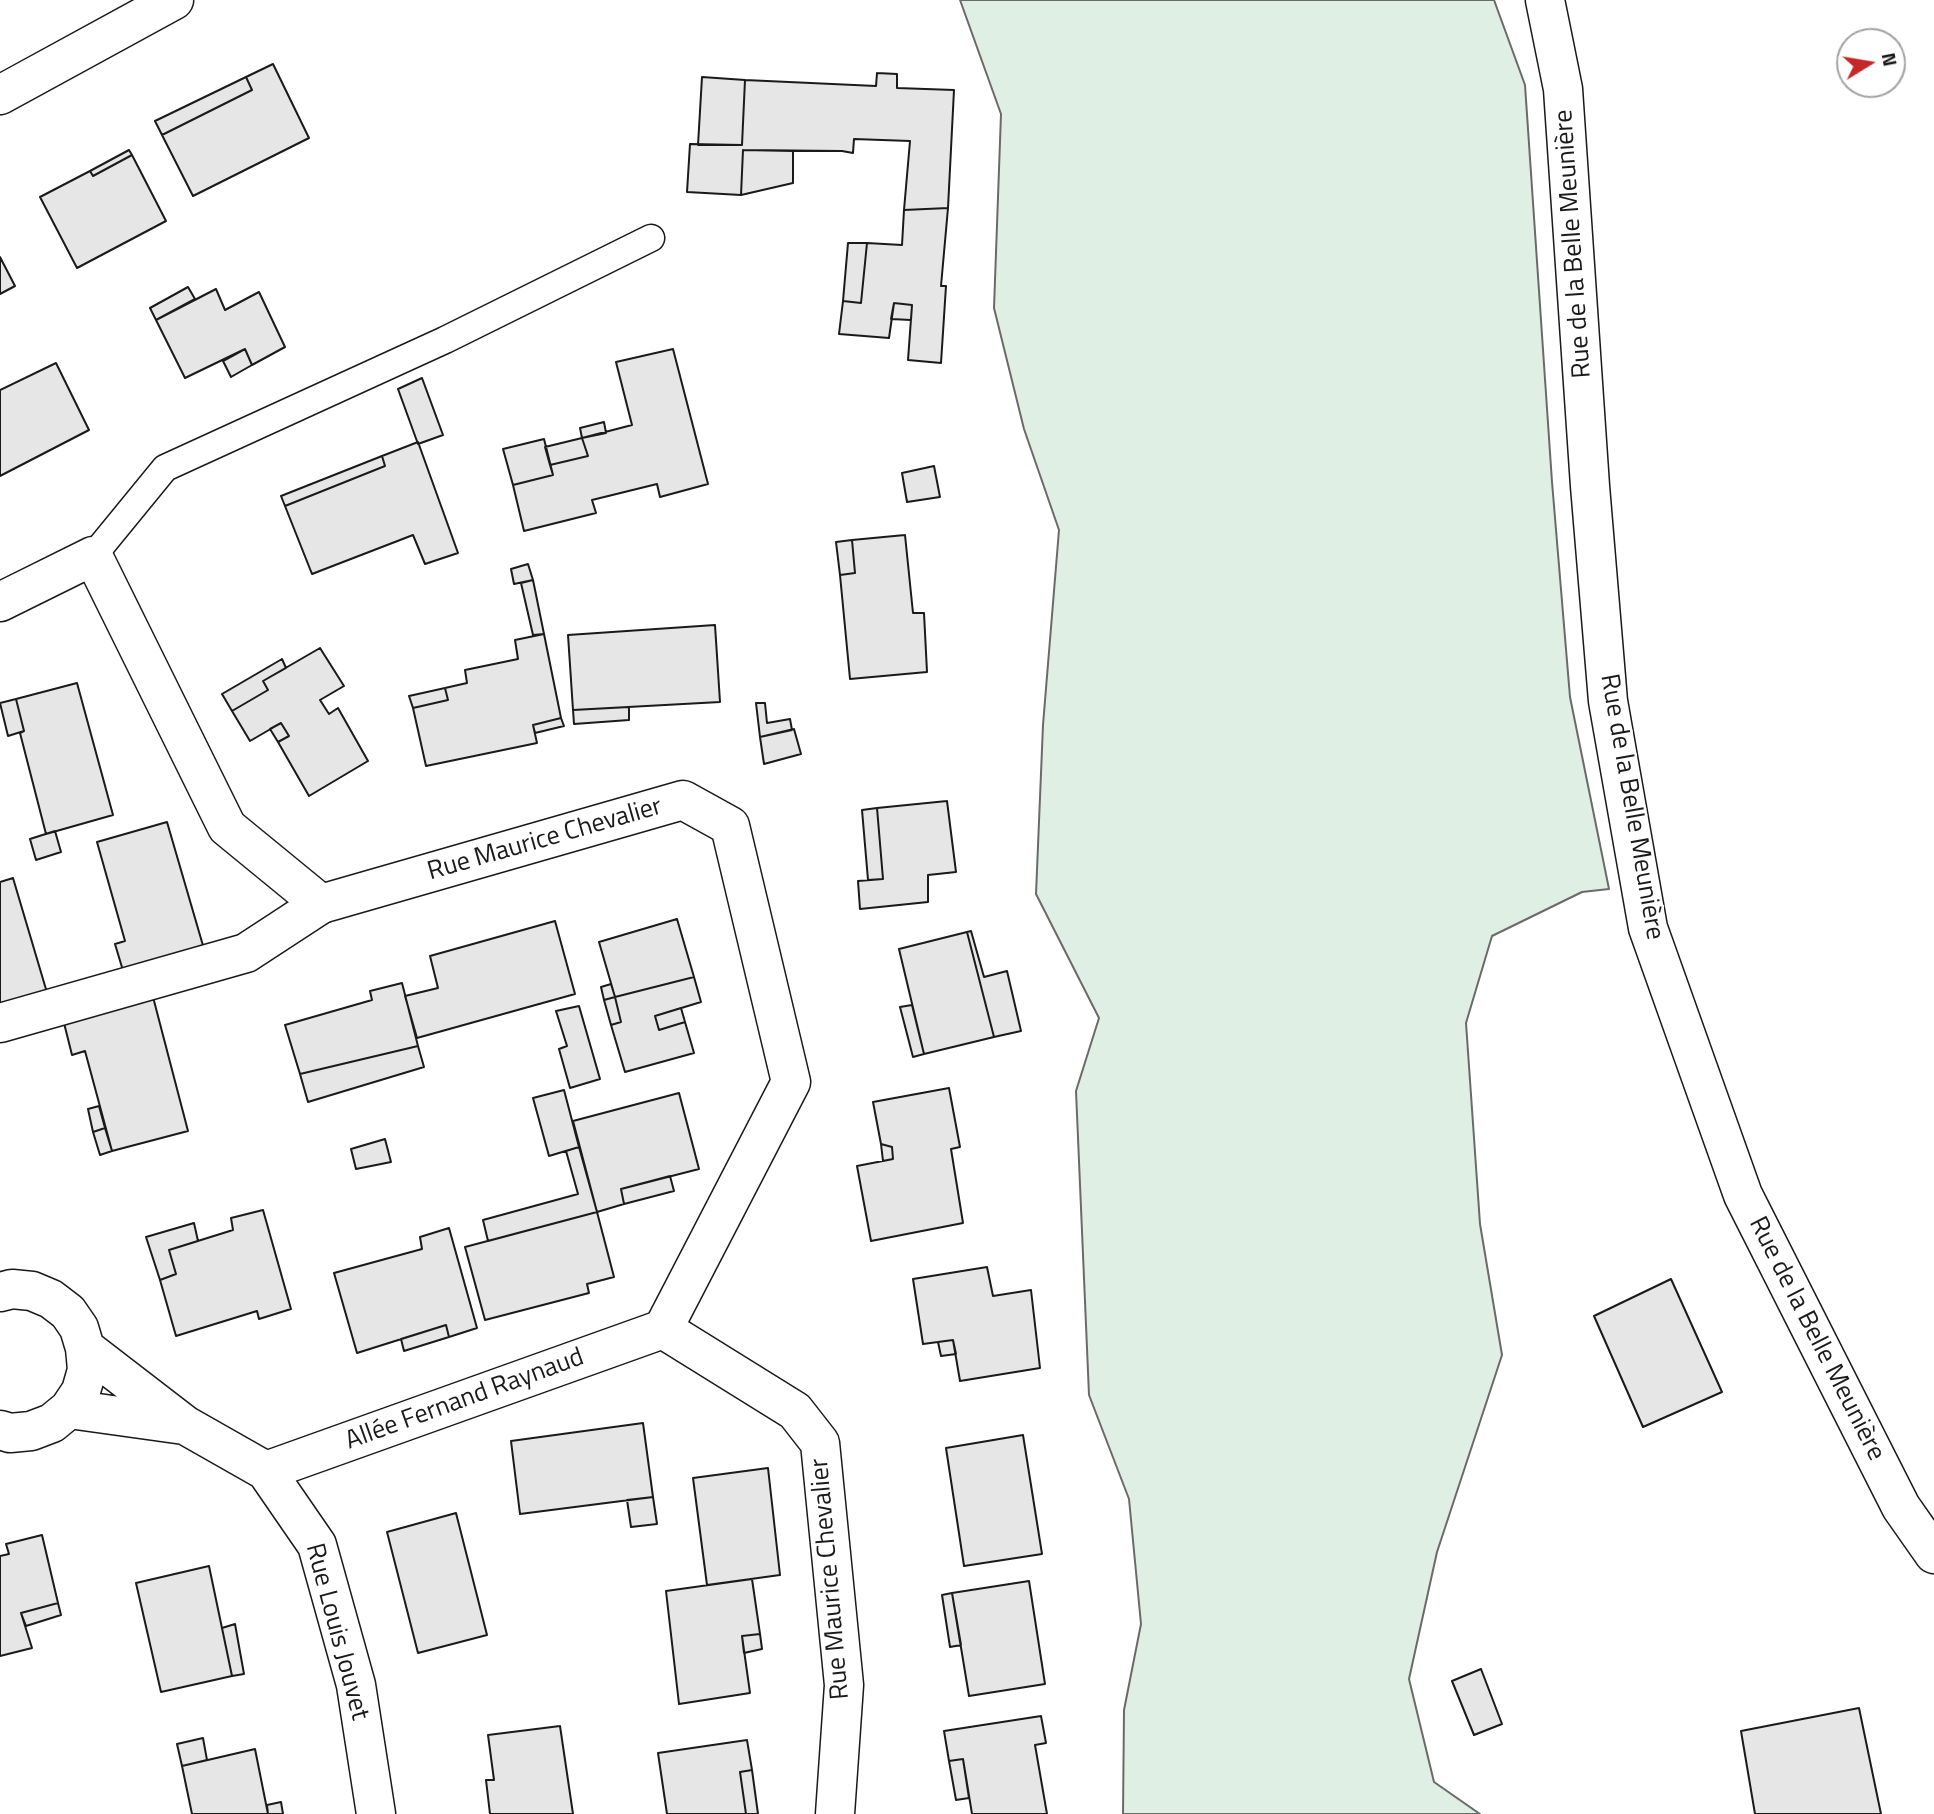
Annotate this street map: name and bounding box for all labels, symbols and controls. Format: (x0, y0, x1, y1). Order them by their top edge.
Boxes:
north arrow (1836, 28, 1906, 98)
text: N (1875, 50, 1906, 69)
street label: Rue de la Belle Meunière (1549, 109, 1599, 379)
street label: Rue de la Belle Meunière (1592, 672, 1670, 942)
street label: Rue Maurice Chevalier (424, 792, 666, 888)
street label: Rue de la Belle Meunière (1741, 1212, 1891, 1466)
street label: Allée Fernand Raynaud (342, 1342, 588, 1458)
street label: Rue Maurice Chevalier (805, 1457, 857, 1701)
street label: Rue Louis Jouvet (297, 1540, 375, 1724)

